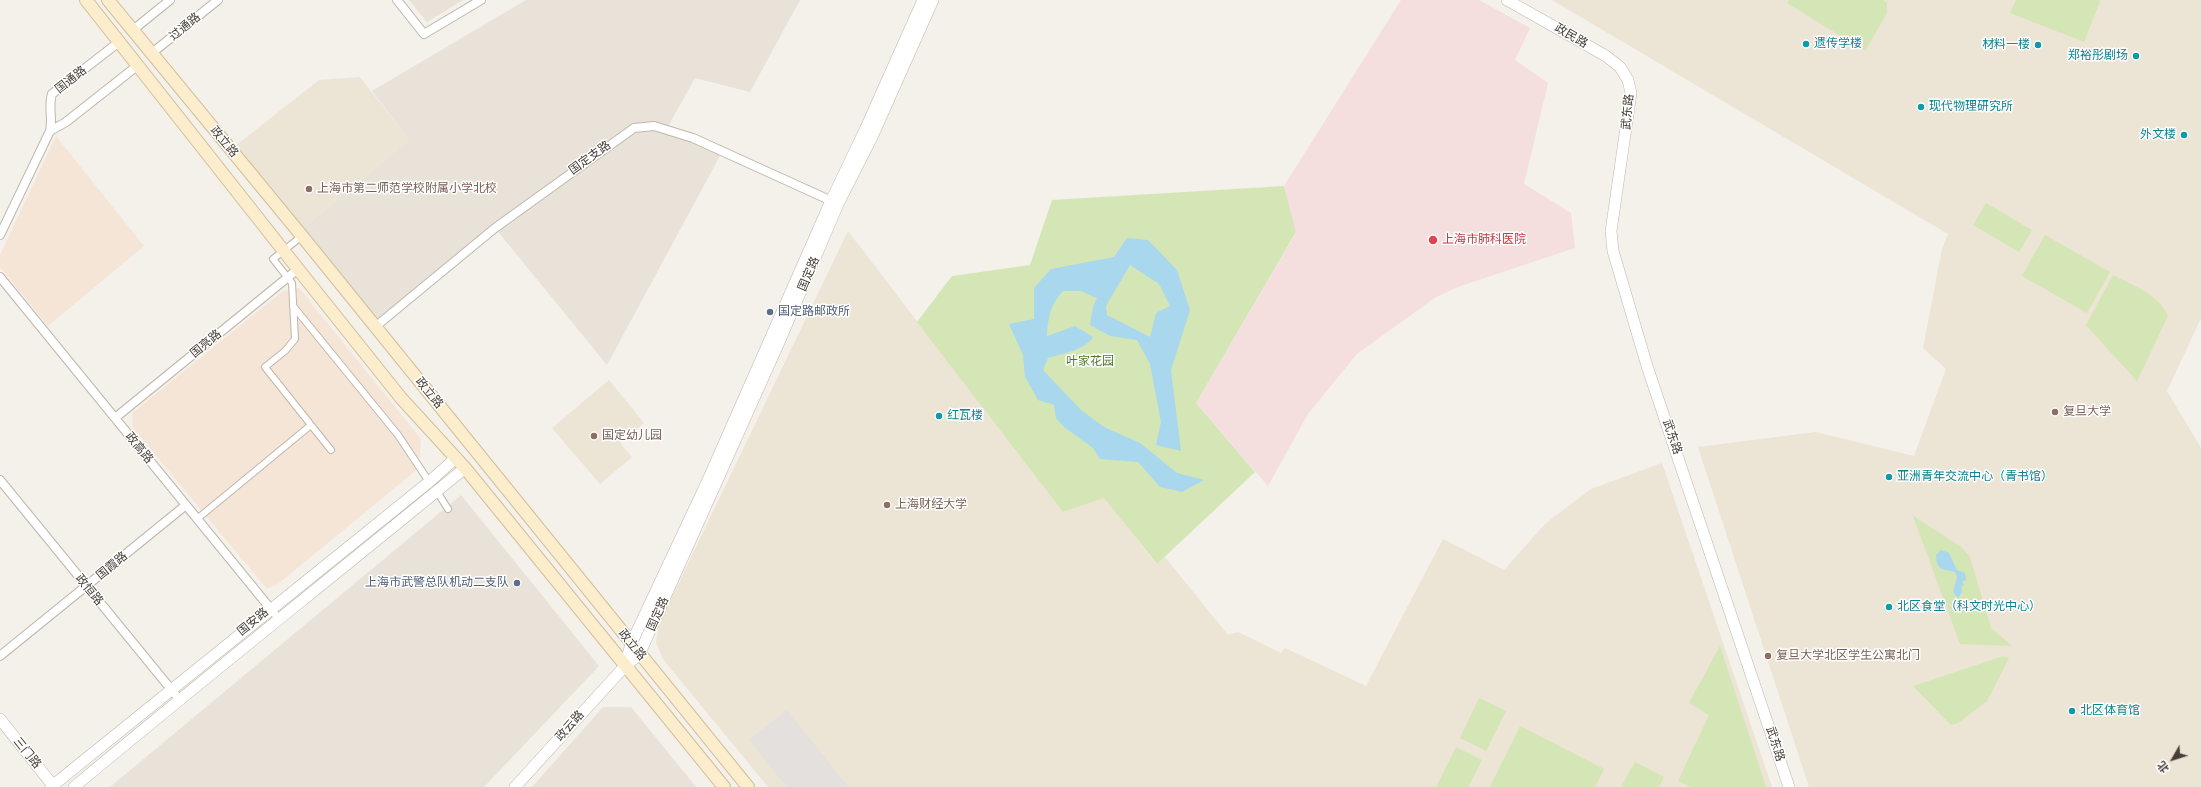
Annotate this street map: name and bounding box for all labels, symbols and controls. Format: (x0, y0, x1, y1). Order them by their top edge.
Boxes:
street label: 过通路 (166, 10, 204, 44)
street label: 政民路 (1552, 21, 1590, 51)
place label: 遗传学楼 (1814, 37, 1862, 51)
place label: 材料一楼 (1982, 38, 2030, 52)
marker: 遗传学楼 (1801, 39, 1811, 49)
marker: 材料一楼 (2033, 40, 2043, 50)
place label: 郑裕彤剧场‌ (2068, 49, 2128, 63)
marker: 郑裕彤剧场‌ (2131, 51, 2141, 61)
street label: 国通路 (52, 63, 90, 97)
street label: 武东路 (1619, 93, 1637, 131)
place label: 现代物理研究所 (1929, 100, 2013, 114)
marker: 现代物理研究所 (1916, 102, 1926, 112)
street label: 政立路 (207, 124, 241, 160)
place label: 外文楼 (2140, 128, 2176, 142)
marker: 外文楼 (2179, 130, 2189, 140)
street label: 国定支路 (566, 138, 614, 178)
place label: 上海市第二师范学校附属小学北校 (317, 182, 497, 196)
marker: 上海市第二师范学校附属小学北校 (304, 184, 314, 194)
place label: 上海市肺科医院 (1442, 233, 1526, 247)
marker: 上海市肺科医院 (1427, 234, 1439, 246)
street label: 国定路 (795, 255, 823, 293)
place label: 国定路邮政所 (778, 305, 850, 319)
marker: 国定路邮政所 (765, 307, 775, 317)
street label: 国亮路 (187, 327, 225, 361)
park label: 叶家花园 (1066, 355, 1114, 369)
street label: 政立路 (412, 374, 446, 412)
place label: 复旦大学 (2063, 405, 2111, 419)
marker: 复旦大学 (2050, 407, 2060, 417)
place label: 红瓦楼 (947, 409, 983, 423)
marker: 红瓦楼 (934, 411, 944, 421)
street label: 武东路 (1659, 418, 1685, 456)
street label: 政高路 (122, 429, 156, 467)
place label: 国定幼儿园 (602, 429, 662, 443)
marker: 国定幼儿园 (589, 431, 599, 441)
place label: 亚洲青年交流中心（青书馆） (1897, 470, 2053, 484)
marker: 亚洲青年交流中心（青书馆） (1884, 472, 1894, 482)
place label: 上海财经大学 (895, 498, 967, 512)
marker: 上海财经大学 (882, 500, 892, 510)
street label: 国霞路 (93, 549, 131, 583)
street label: 政恒路 (72, 571, 106, 609)
place label: 上海市武警总队机动二支队 (365, 576, 509, 590)
marker: 上海市武警总队机动二支队 (512, 578, 522, 588)
street label: 国定路 (644, 595, 672, 633)
place label: 北区食堂（科文时光中心） (1897, 600, 2041, 614)
marker: 北区食堂（科文时光中心） (1884, 602, 1894, 612)
street label: 国安路 (234, 605, 272, 639)
street label: 政立路 (615, 626, 649, 664)
place label: 复旦大学北区学生公寓北门 (1776, 649, 1920, 663)
marker: 复旦大学北区学生公寓北门 (1763, 651, 1773, 661)
place label: 北区体育馆 (2080, 704, 2140, 718)
marker: 北区体育馆 (2067, 706, 2077, 716)
street label: 政云路 (553, 708, 587, 744)
street label: 武东路 (1763, 725, 1787, 763)
street label: 三门路 (10, 734, 44, 772)
north arrow (2153, 739, 2193, 779)
text: 北 (2155, 759, 2172, 775)

